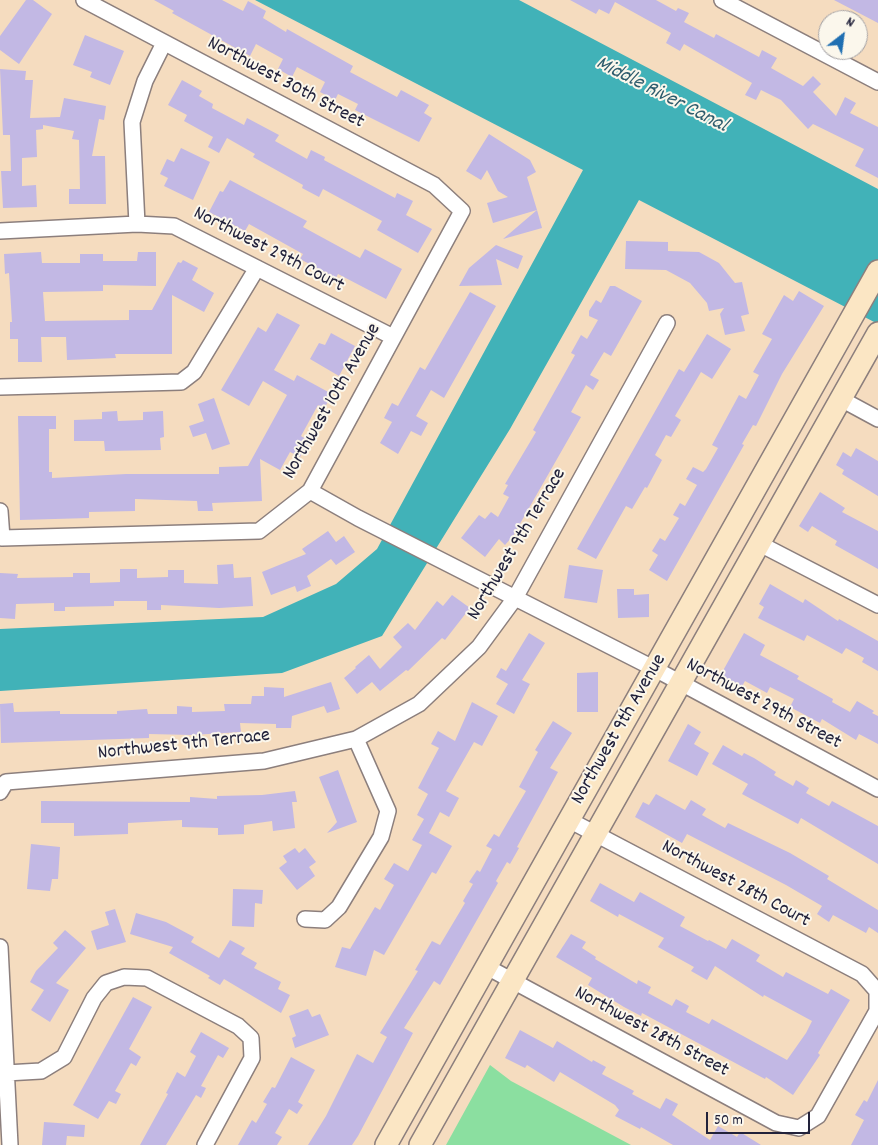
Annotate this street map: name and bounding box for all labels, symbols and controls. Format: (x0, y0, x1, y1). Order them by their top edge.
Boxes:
north arrow (818, 10, 868, 60)
text: N (842, 12, 858, 33)
street label: Northwest 30th Street (202, 32, 368, 136)
water label: Middle River Canal (591, 52, 731, 140)
street label: Northwest 29th Court (189, 203, 347, 299)
street label: Northwest 10th Avenue (279, 320, 387, 484)
street label: Northwest 9th Terrace (463, 465, 573, 625)
street label: Northwest 9th Avenue (567, 650, 673, 810)
street label: Northwest 29th Street (681, 654, 845, 756)
street label: Northwest 9th Terrace (97, 725, 271, 767)
street label: Northwest 28th Court (657, 836, 813, 934)
street label: Northwest 28th Street (570, 982, 732, 1084)
scale bar (708, 1102, 812, 1134)
text: 50 m (714, 1110, 743, 1132)

